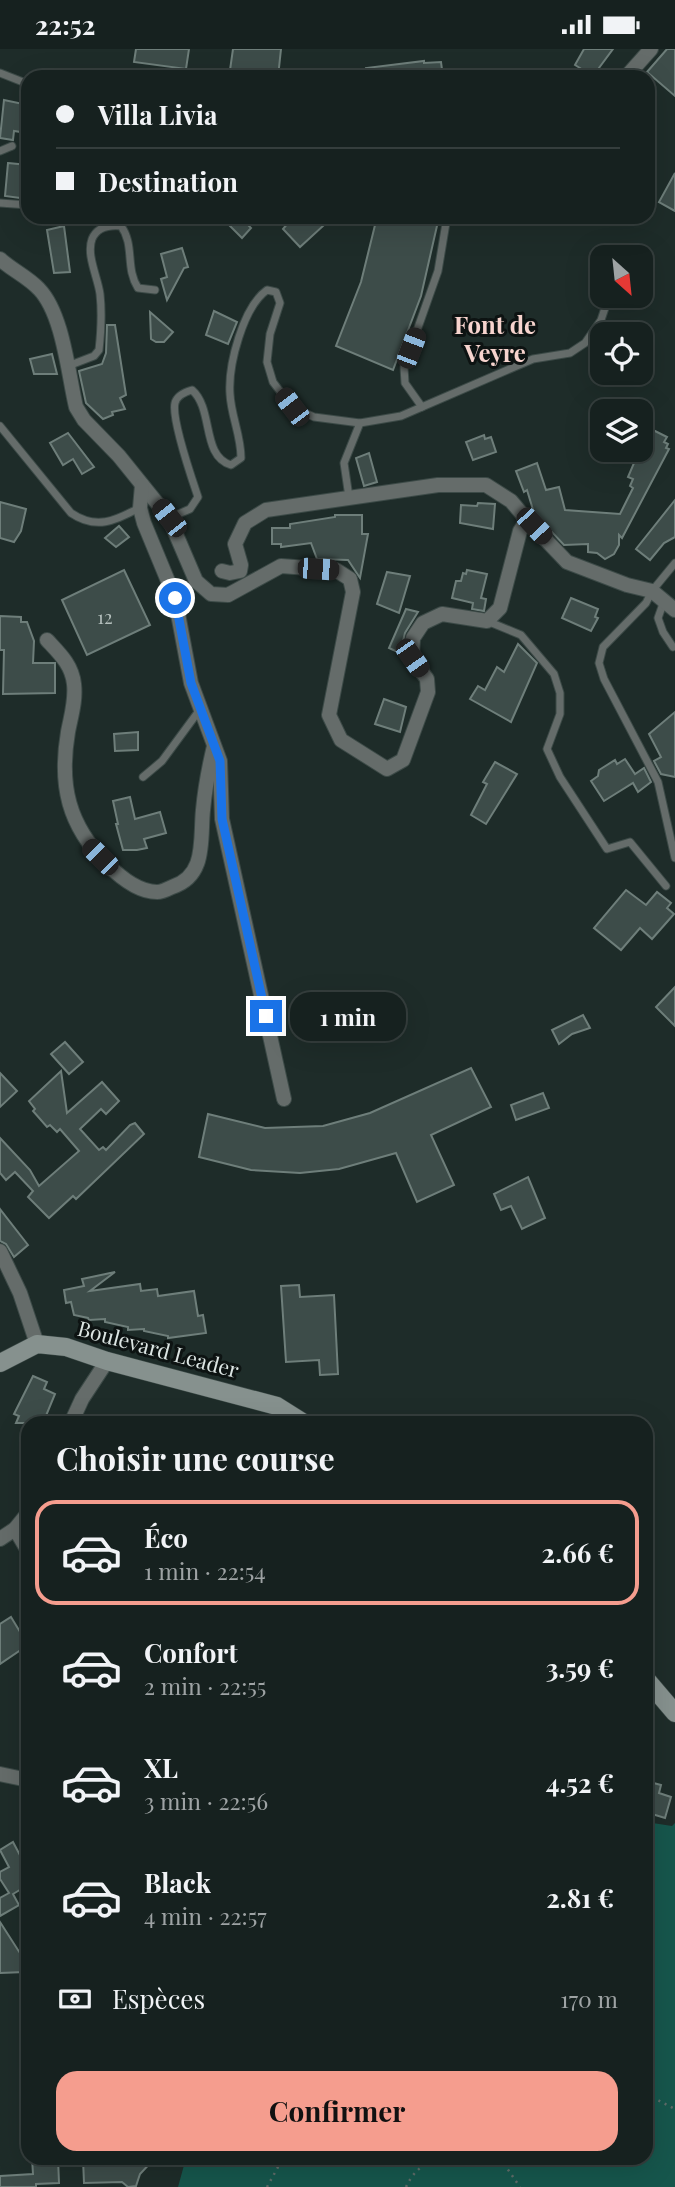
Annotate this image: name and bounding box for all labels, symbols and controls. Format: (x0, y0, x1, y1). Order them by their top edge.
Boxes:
text: 22:52 (35, 7, 95, 42)
text: Villa Livia (98, 97, 217, 132)
text: Destination (98, 164, 238, 199)
north arrow (590, 245, 653, 308)
map controls (590, 245, 653, 462)
district label: Font de Veyre (454, 308, 536, 368)
button: locate (590, 322, 653, 385)
car (394, 325, 429, 371)
car (271, 384, 314, 430)
button: layers (590, 399, 653, 462)
car (148, 495, 191, 541)
car (512, 503, 557, 549)
car (297, 557, 340, 581)
route start (159, 582, 191, 614)
house number: 12 (97, 605, 113, 629)
car (392, 635, 433, 681)
car (78, 835, 123, 879)
callout: 1 min (290, 991, 406, 1041)
route end (250, 1000, 282, 1032)
text: 1 min (320, 1001, 376, 1032)
street label: Boulevard Leader (75, 1313, 243, 1383)
text: Choisir une course (56, 1436, 335, 1479)
text: Éco (144, 1520, 188, 1555)
icon: car (60, 1521, 123, 1584)
text: 2.66 € (542, 1535, 614, 1570)
text: 1 min · 22:54 (144, 1555, 266, 1586)
text: Confort (144, 1635, 238, 1670)
icon: car (60, 1636, 123, 1699)
text: 3.59 € (546, 1650, 614, 1685)
text: 2 min · 22:55 (144, 1670, 266, 1701)
text: XL (144, 1750, 178, 1785)
icon: car (60, 1751, 123, 1814)
text: 4.52 € (546, 1765, 614, 1800)
text: 3 min · 22:56 (144, 1785, 268, 1816)
text: Black (144, 1865, 211, 1900)
icon: car (60, 1866, 123, 1929)
text: 2.81 € (546, 1880, 614, 1915)
text: 4 min · 22:57 (144, 1900, 267, 1931)
icon: cash (56, 1980, 94, 2018)
text: Espèces (112, 1981, 205, 2016)
text: 170 m (560, 1983, 618, 2014)
button: Confirmer (56, 2071, 618, 2151)

